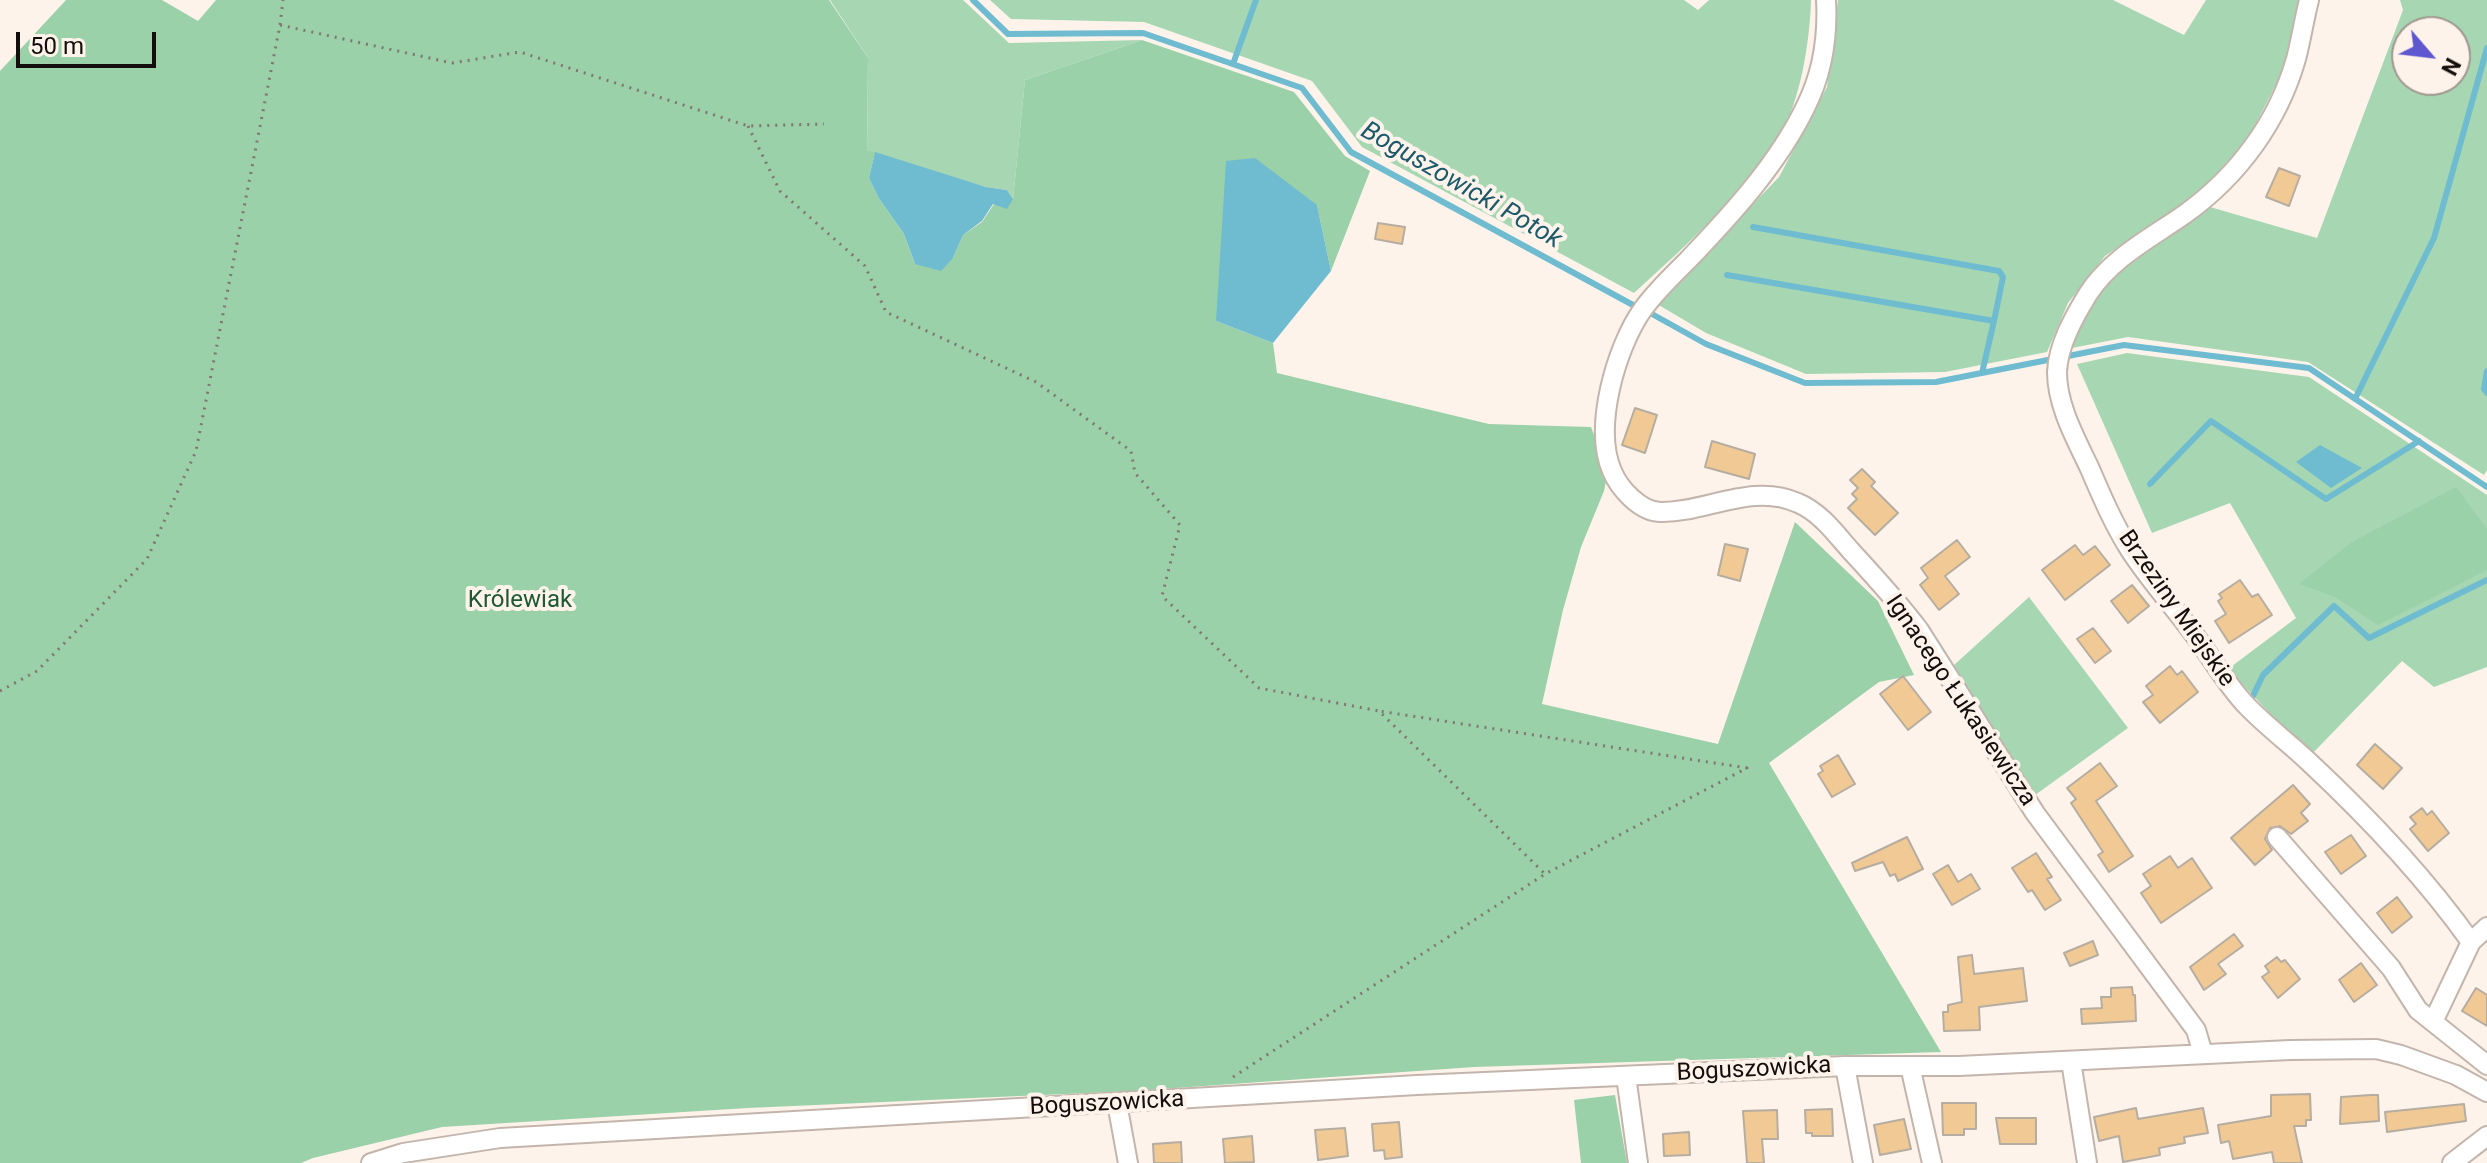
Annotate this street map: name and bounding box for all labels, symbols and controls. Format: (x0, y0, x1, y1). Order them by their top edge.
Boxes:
scale bar (20, 16, 160, 66)
north arrow (2391, 16, 2471, 96)
text: 50 m (30, 32, 84, 60)
text: N (2436, 54, 2466, 79)
water label: Boguszowicki Potok (1355, 116, 1567, 256)
street label: Brzeziny Miejskie (2111, 525, 2241, 693)
park label: Królewiak (468, 587, 572, 615)
street label: Ignacego Łukasiewicza (1879, 590, 2041, 812)
street label: Boguszowicka (1676, 1052, 1832, 1088)
street label: Boguszowicka (1029, 1086, 1185, 1122)

